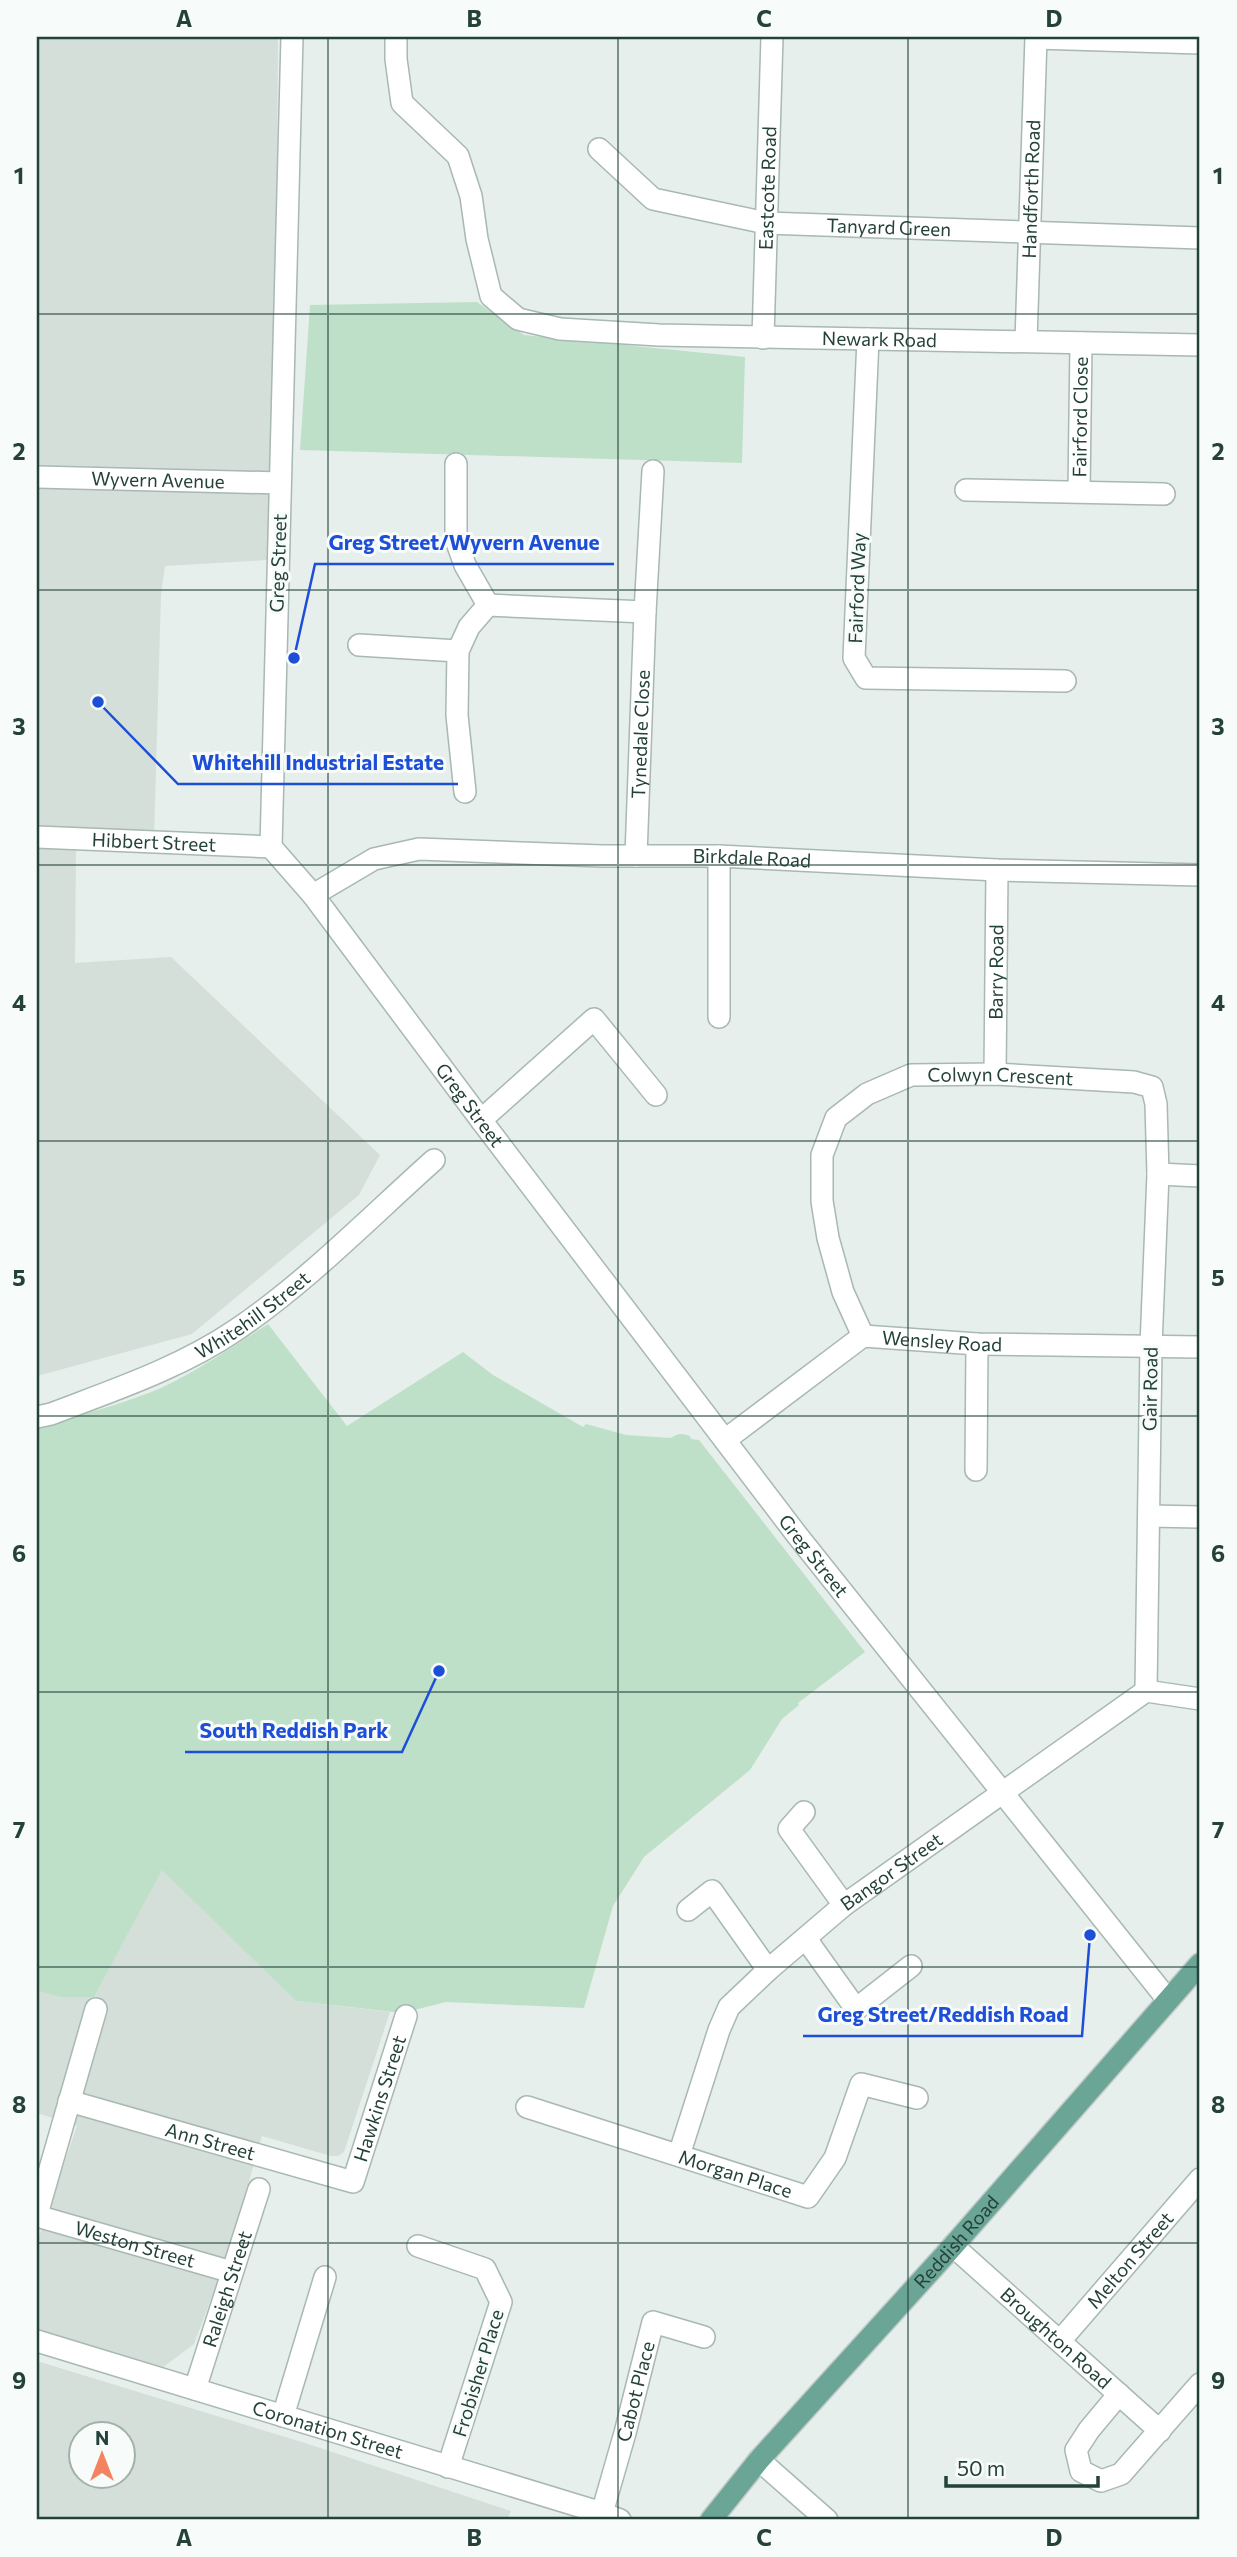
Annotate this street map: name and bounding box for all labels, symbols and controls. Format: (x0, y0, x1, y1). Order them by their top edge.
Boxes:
text: A (176, 4, 193, 32)
text: B (466, 4, 482, 32)
text: C (756, 4, 772, 32)
text: D (1046, 4, 1063, 32)
street label: Handforth Road (1017, 119, 1044, 259)
street label: Eastcote Road (754, 126, 780, 250)
text: 1 (14, 161, 24, 189)
text: 1 (1213, 161, 1223, 189)
street label: Tanyard Green (826, 213, 952, 240)
street label: Newark Road (822, 326, 937, 351)
street label: Fairford Close (1067, 356, 1092, 478)
text: 2 (12, 437, 26, 465)
text: 2 (1211, 437, 1225, 465)
street label: Wyvern Avenue (91, 466, 225, 493)
street label: Greg Street (264, 513, 291, 613)
callout: Greg Street/Wyvern Avenue (315, 522, 614, 564)
text: Greg Street/Wyvern Avenue (328, 529, 600, 554)
street label: Fairford Way (843, 532, 870, 644)
street label: Tynedale Close (626, 669, 654, 799)
text: 3 (12, 712, 26, 740)
text: 3 (1211, 712, 1225, 740)
callout: Whitehill Industrial Estate (178, 742, 458, 784)
text: Whitehill Industrial Estate (192, 749, 444, 774)
street label: Hibbert Street (91, 827, 217, 856)
street label: Birkdale Road (693, 844, 812, 872)
street label: Barry Road (984, 924, 1007, 1020)
text: 4 (12, 988, 26, 1016)
text: 4 (1211, 988, 1225, 1016)
street label: Greg Street (431, 1058, 509, 1151)
street label: Colwyn Crescent (927, 1062, 1074, 1089)
text: 5 (12, 1263, 26, 1291)
text: 5 (1211, 1263, 1225, 1291)
street label: Whitehill Street (191, 1266, 314, 1363)
street label: Wensley Road (881, 1325, 1002, 1355)
street label: Gair Road (1137, 1347, 1162, 1431)
street label: Greg Street (774, 1509, 854, 1601)
text: 6 (12, 1539, 26, 1567)
text: 6 (1211, 1539, 1225, 1567)
callout: South Reddish Park (185, 1710, 402, 1752)
text: South Reddish Park (200, 1717, 388, 1742)
text: 7 (13, 1815, 25, 1843)
text: 7 (1212, 1815, 1224, 1843)
street label: Bangor Street (836, 1827, 947, 1915)
callout: Greg Street/Reddish Road (803, 1994, 1082, 2036)
text: Greg Street/Reddish Road (817, 2001, 1069, 2026)
street label: Hawkins Street (348, 2032, 410, 2164)
text: 8 (12, 2090, 26, 2118)
text: 8 (1211, 2090, 1225, 2118)
street label: Ann Street (163, 2117, 258, 2165)
street label: Morgan Place (676, 2144, 795, 2202)
street label: Reddish Road (909, 2190, 1003, 2293)
street label: Melton Street (1082, 2207, 1178, 2313)
street label: Weston Street (72, 2216, 198, 2272)
street label: Raleigh Street (197, 2228, 256, 2350)
street label: Broughton Road (996, 2282, 1116, 2393)
street label: Frobisher Place (447, 2306, 508, 2439)
street label: Cabot Place (611, 2339, 659, 2444)
text: 9 (12, 2366, 26, 2394)
text: 9 (1211, 2366, 1225, 2394)
street label: Coronation Street (250, 2395, 406, 2463)
north arrow (66, 2420, 136, 2490)
text: N (95, 2426, 109, 2449)
scale bar (946, 2445, 1099, 2489)
text: 50 m (957, 2455, 1005, 2480)
text: A (176, 2523, 193, 2551)
text: B (466, 2523, 482, 2551)
text: C (756, 2523, 772, 2551)
text: D (1046, 2523, 1063, 2551)

